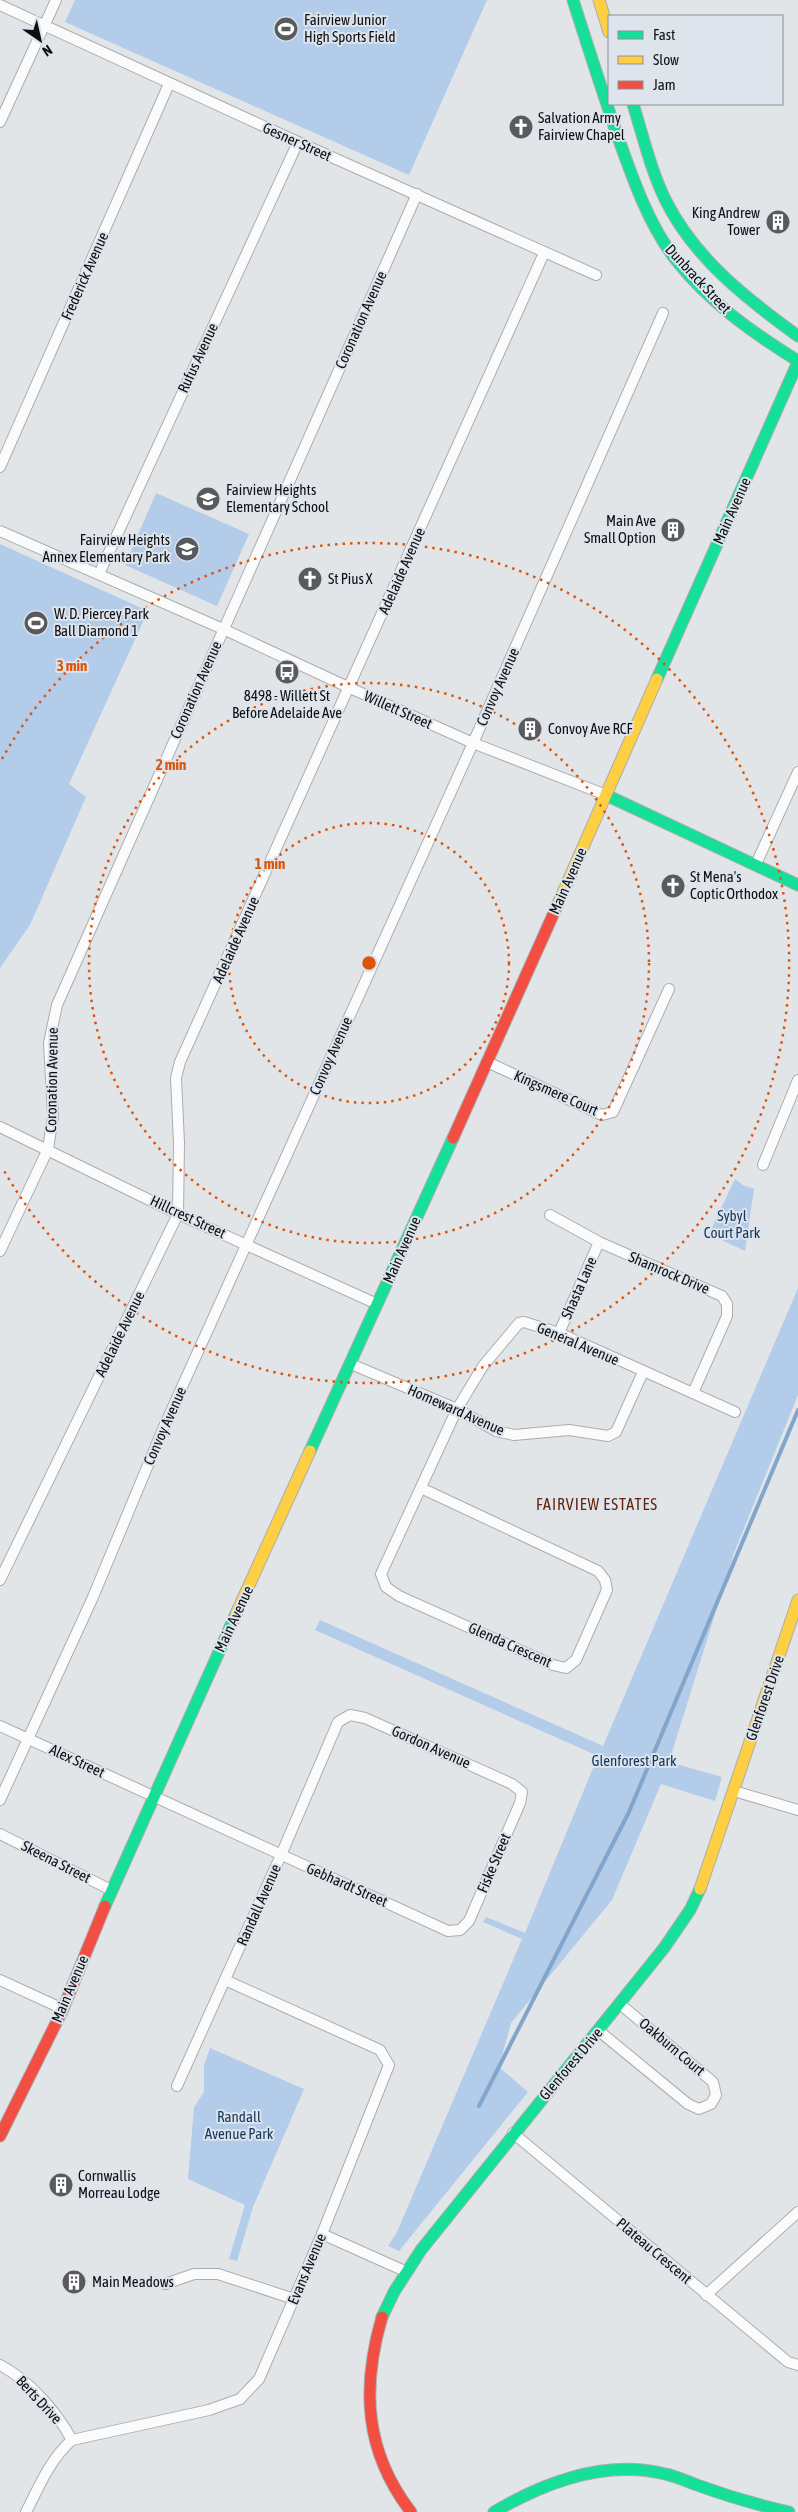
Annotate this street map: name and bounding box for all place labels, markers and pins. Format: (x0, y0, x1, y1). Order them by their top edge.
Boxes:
place label: Fairview Junior High Sports Field (304, 11, 396, 45)
sports icon: Fairview Junior High Sports Field (273, 16, 299, 42)
place label: Salvation Army Fairview Chapel (538, 109, 625, 143)
church icon: Salvation Army Fairview Chapel (508, 114, 534, 140)
place label: King Andrew Tower (692, 204, 761, 238)
building icon: King Andrew Tower (765, 209, 791, 235)
place label: Fairview Heights Elementary School (226, 481, 329, 515)
school or university icon: Fairview Heights Elementary School (195, 486, 221, 512)
place label: Main Ave Small Option (584, 512, 656, 546)
building icon: Main Ave Small Option (660, 517, 686, 543)
place label: Fairview Heights Annex Elementary Park (42, 531, 170, 565)
school or university icon: Fairview Heights Annex Elementary Park (174, 536, 200, 562)
church icon: St Pius X (297, 566, 323, 592)
place label: St Pius X (328, 570, 373, 587)
place label: W. D. Piercey Park Ball Diamond 1 (54, 605, 149, 639)
sports icon: W. D. Piercey Park Ball Diamond 1 (23, 610, 49, 636)
bus stop icon: 8498 - Willett St Before Adelaide Ave (274, 659, 300, 685)
place label: 8498 - Willett St Before Adelaide Ave (232, 687, 342, 721)
building icon: Convoy Ave RCF (517, 716, 543, 742)
place label: Convoy Ave RCF (548, 720, 633, 737)
place label: St Mena's Coptic Orthodox (690, 868, 778, 902)
church icon: St Mena's Coptic Orthodox (660, 873, 686, 899)
centre of rings (360, 954, 378, 972)
place label: Cornwallis Morreau Lodge (78, 2167, 160, 2201)
building icon: Cornwallis Morreau Lodge (48, 2172, 74, 2198)
building icon: Main Meadows (61, 2269, 87, 2295)
place label: Main Meadows (92, 2273, 174, 2290)

